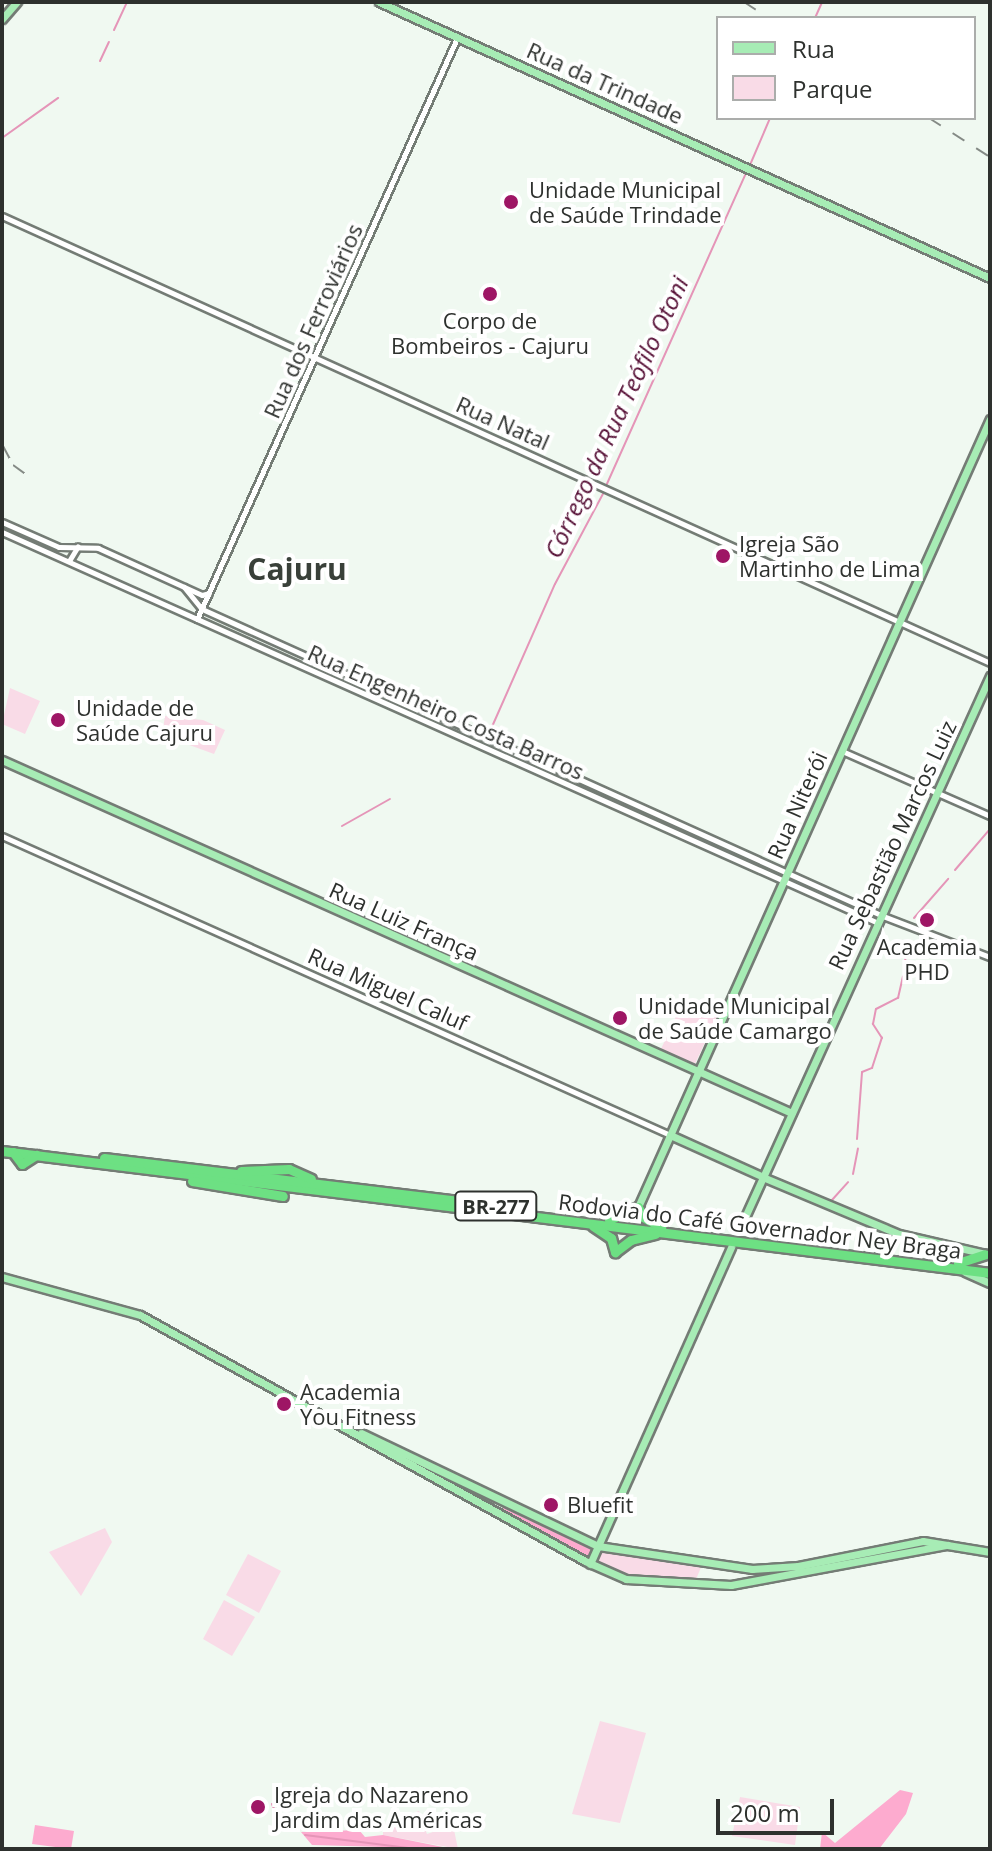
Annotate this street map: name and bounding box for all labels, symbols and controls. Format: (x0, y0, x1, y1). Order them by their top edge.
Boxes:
legend (716, 16, 976, 120)
text: Rua (792, 32, 835, 65)
street label: Rua da Trindade (523, 37, 687, 129)
text: Parque (792, 72, 872, 105)
place label: Unidade Municipal de Saúde Trindade (529, 176, 721, 228)
marker: Unidade Municipal de Saúde Trindade (500, 191, 522, 213)
street label: Rua dos Ferroviários (258, 220, 368, 422)
water label: Córrego da Rua Teófilo Otoni (538, 272, 694, 562)
marker: Corpo de Bombeiros - Cajuru (481, 285, 499, 303)
place label: Corpo de Bombeiros - Cajuru (391, 307, 589, 358)
street label: Rua Natal (452, 391, 554, 455)
place label: Igreja São Martinho de Lima (739, 530, 920, 582)
marker: Igreja São Martinho de Lima (714, 547, 732, 565)
district label: Cajuru (247, 551, 347, 587)
street label: Rua Engenheiro Costa Barros (304, 639, 588, 785)
place label: Unidade de Saúde Cajuru (76, 694, 213, 746)
marker: Unidade de Saúde Cajuru (47, 709, 69, 731)
street label: Rua Sebastião Marcos Luiz (823, 716, 961, 974)
street label: Rua Niterói (762, 747, 832, 863)
street label: Rua Luiz França (325, 876, 483, 966)
marker: Academia PHD (918, 911, 936, 929)
place label: Academia PHD (877, 933, 977, 984)
street label: Rua Miguel Caluf (304, 942, 472, 1036)
place label: Unidade Municipal de Saúde Camargo (638, 992, 832, 1044)
marker: Unidade Municipal de Saúde Camargo (609, 1007, 631, 1029)
street label: Rodovia do Café Governador Ney Braga (557, 1188, 963, 1264)
road number: BR-277 (454, 1190, 538, 1222)
place label: Academia You Fitness (300, 1378, 416, 1430)
marker: Academia You Fitness (275, 1395, 293, 1413)
place label: Bluefit (567, 1492, 633, 1518)
marker: Bluefit (542, 1496, 560, 1514)
place label: Igreja do Nazareno Jardim das Américas (274, 1781, 483, 1832)
scale bar (720, 1783, 838, 1833)
text: 200 m (730, 1796, 800, 1829)
marker: Igreja do Nazareno Jardim das Américas (249, 1798, 267, 1816)

